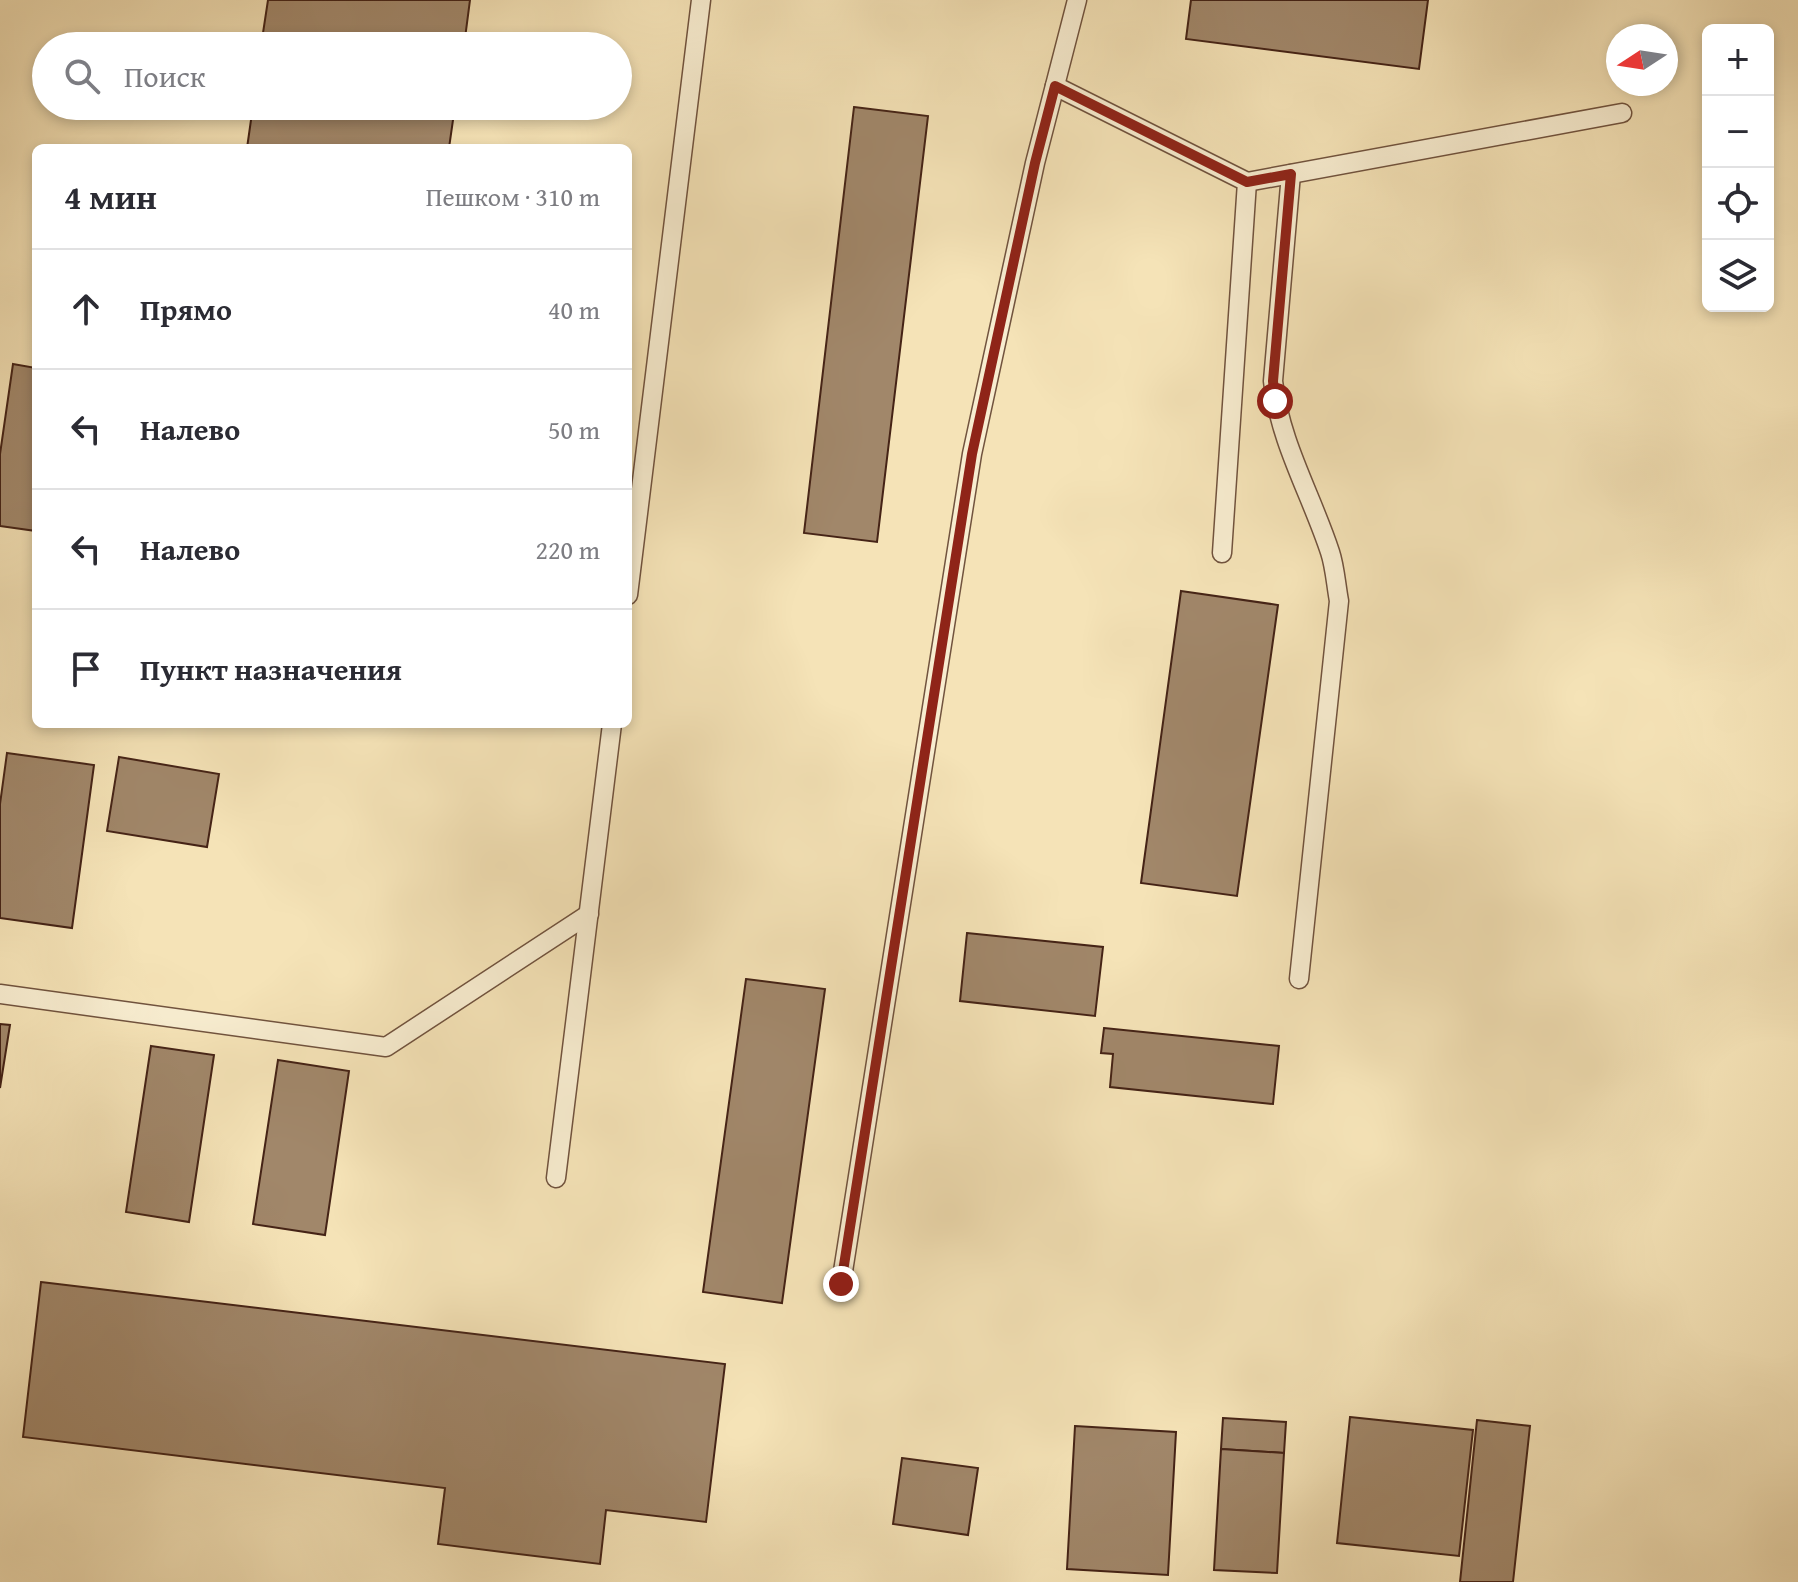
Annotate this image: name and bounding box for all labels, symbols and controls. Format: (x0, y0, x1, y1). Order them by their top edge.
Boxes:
north arrow (1606, 24, 1678, 96)
map controls (1702, 24, 1774, 312)
button: + (1702, 24, 1774, 96)
search box (32, 32, 632, 120)
icon: search (60, 54, 104, 98)
text: Поиск (124, 54, 206, 98)
button: − (1702, 96, 1774, 168)
button: locate (1702, 168, 1774, 240)
text: 4 мин (64, 172, 157, 221)
text: Пешком · 310 m (426, 177, 600, 216)
button: layers (1702, 240, 1774, 312)
icon: ahead (64, 287, 108, 331)
text: Прямо (140, 287, 232, 331)
text: 40 m (548, 290, 600, 329)
route start (1257, 383, 1293, 419)
icon: left (64, 407, 108, 451)
text: Налево (140, 407, 240, 451)
text: 50 m (548, 410, 600, 449)
icon: left (64, 527, 108, 571)
text: Налево (140, 527, 240, 571)
text: 220 m (535, 530, 600, 569)
icon: arrive (64, 647, 108, 691)
text: Пункт назначения (140, 647, 402, 691)
route end (823, 1266, 859, 1302)

